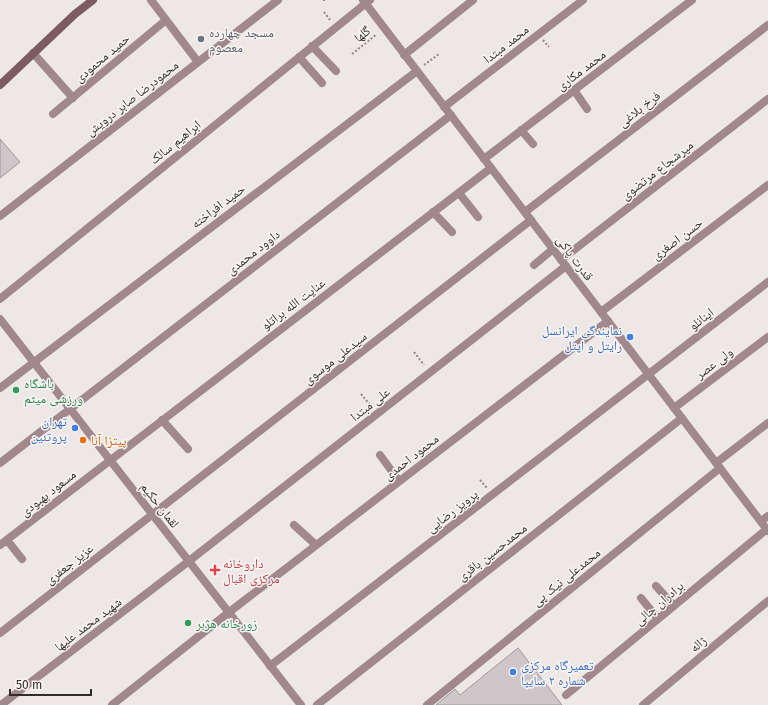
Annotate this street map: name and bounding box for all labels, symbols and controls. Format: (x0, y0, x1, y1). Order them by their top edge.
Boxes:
street label: محمد مبتدا (480, 22, 532, 67)
street label: گلها (351, 23, 374, 45)
place label: مسجد چهارده معصوم (209, 25, 274, 56)
street label: حمید محمودی (71, 31, 133, 86)
marker: مسجد چهارده معصوم (196, 34, 206, 44)
street label: محمد مکاری (553, 47, 609, 94)
street label: محمودرضا صابر درویش (83, 57, 182, 140)
street label: فرخ بلاغی (615, 88, 664, 132)
street label: ابراهیم سالک (146, 117, 204, 168)
street label: میرشجاع مرتضوی (618, 137, 697, 204)
street label: حمید افراخته (188, 181, 249, 232)
street label: حسن اصغری (649, 215, 706, 264)
street label: داوود محمدی (223, 227, 283, 278)
street label: قدرت پاکی (552, 233, 597, 284)
street label: عنایت الله براتلو (258, 275, 329, 334)
street label: اینانلو (686, 305, 717, 334)
place label: نمایندگی ایرانسل رایتل و اپتل (542, 323, 622, 354)
street label: سیدعلی موسوی (300, 329, 370, 388)
marker: نمایندگی ایرانسل رایتل و اپتل (625, 332, 635, 342)
street label: ولی عصر (691, 344, 736, 383)
place label: باشگاه ورزشی میثم (24, 376, 83, 407)
street label: علی مبتدا (347, 384, 394, 425)
marker: باشگاه ورزشی میثم (11, 385, 21, 395)
place label: تهران پروتئین (31, 414, 67, 445)
marker: تهران پروتئین (70, 423, 80, 433)
street label: محمود احمدی (380, 431, 442, 484)
place label: پیتزا آنا (91, 433, 127, 449)
marker: پیتزا آنا (78, 435, 88, 445)
street label: مسعود بهبودی (17, 467, 80, 520)
street label: لقمان حکیم (137, 479, 182, 531)
street label: پرویز رضایی (423, 486, 481, 537)
street label: محمدحسین باقری (454, 520, 531, 585)
street label: عزیز جعفری (42, 540, 97, 588)
street label: محمدعلی نیک پی (529, 545, 604, 610)
place label: داروخانه مرکزی اقبال (223, 556, 280, 587)
marker: داروخانه مرکزی اقبال (210, 565, 220, 575)
street label: برادران چالی (631, 578, 687, 629)
street label: شهید محمد علیها (52, 594, 125, 654)
place label: زورخانه هژبر (195, 616, 257, 632)
marker: زورخانه هژبر (183, 618, 193, 628)
street label: ژاله (687, 633, 710, 656)
place label: تعمیرگاه مرکزی شماره ۲ سایپا (521, 658, 594, 689)
marker: تعمیرگاه مرکزی شماره ۲ سایپا (508, 667, 518, 677)
scale bar (10, 671, 91, 697)
text: 50 m (16, 678, 42, 692)

